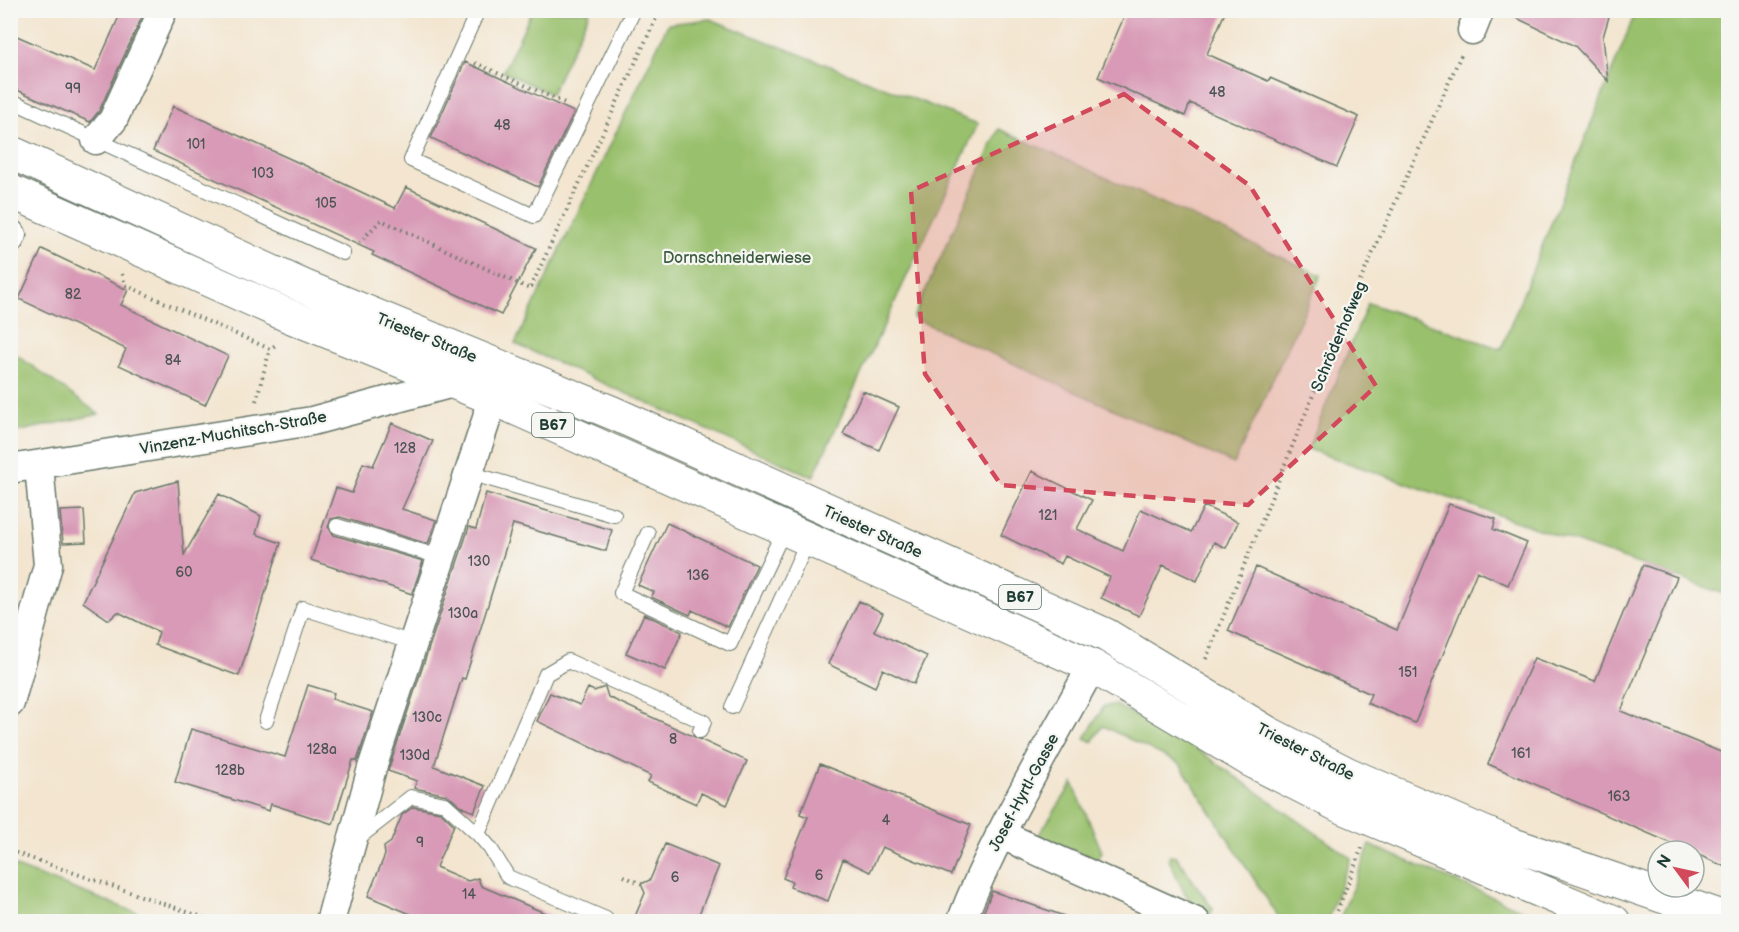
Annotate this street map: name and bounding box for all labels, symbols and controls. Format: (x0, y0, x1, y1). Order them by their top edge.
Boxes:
house number: 99 (65, 80, 81, 97)
house number: 48 (1209, 84, 1225, 101)
house number: 48 (494, 117, 510, 134)
house number: 101 (186, 136, 206, 153)
house number: 103 (252, 165, 274, 182)
house number: 105 (315, 195, 337, 212)
park label: Dornschneiderwiese (663, 249, 812, 268)
street label: Schröderhofweg (1308, 279, 1371, 395)
house number: 82 (65, 286, 82, 303)
street label: Triester Straße (373, 310, 480, 367)
house number: 84 (165, 352, 182, 369)
street label: Vinzenz-Muchitsch-Straße (138, 408, 329, 459)
road number: B67 (532, 413, 574, 437)
house number: 128 (394, 440, 416, 457)
street label: Triester Straße (820, 502, 926, 563)
house number: 121 (1039, 507, 1057, 524)
house number: 130 (468, 553, 490, 570)
house number: 60 (176, 564, 192, 581)
house number: 136 (687, 567, 710, 584)
road number: B67 (999, 585, 1041, 609)
house number: 130a (448, 605, 478, 622)
house number: 151 (1399, 664, 1417, 681)
house number: 130c (412, 709, 442, 726)
street label: Triester Straße (1253, 720, 1358, 785)
street label: Josef-Hyrtl-Gasse (985, 730, 1064, 855)
house number: 8 (669, 731, 677, 748)
house number: 128a (307, 741, 337, 758)
house number: 161 (1511, 745, 1531, 762)
house number: 130d (400, 747, 430, 764)
house number: 128b (215, 762, 245, 779)
house number: 163 (1608, 788, 1630, 805)
house number: 4 (882, 812, 891, 829)
house number: 9 (416, 834, 424, 851)
north arrow (1646, 839, 1706, 899)
text: N (1653, 851, 1676, 872)
house number: 6 (815, 867, 824, 884)
house number: 6 (671, 869, 680, 886)
house number: 14 (462, 886, 476, 903)

